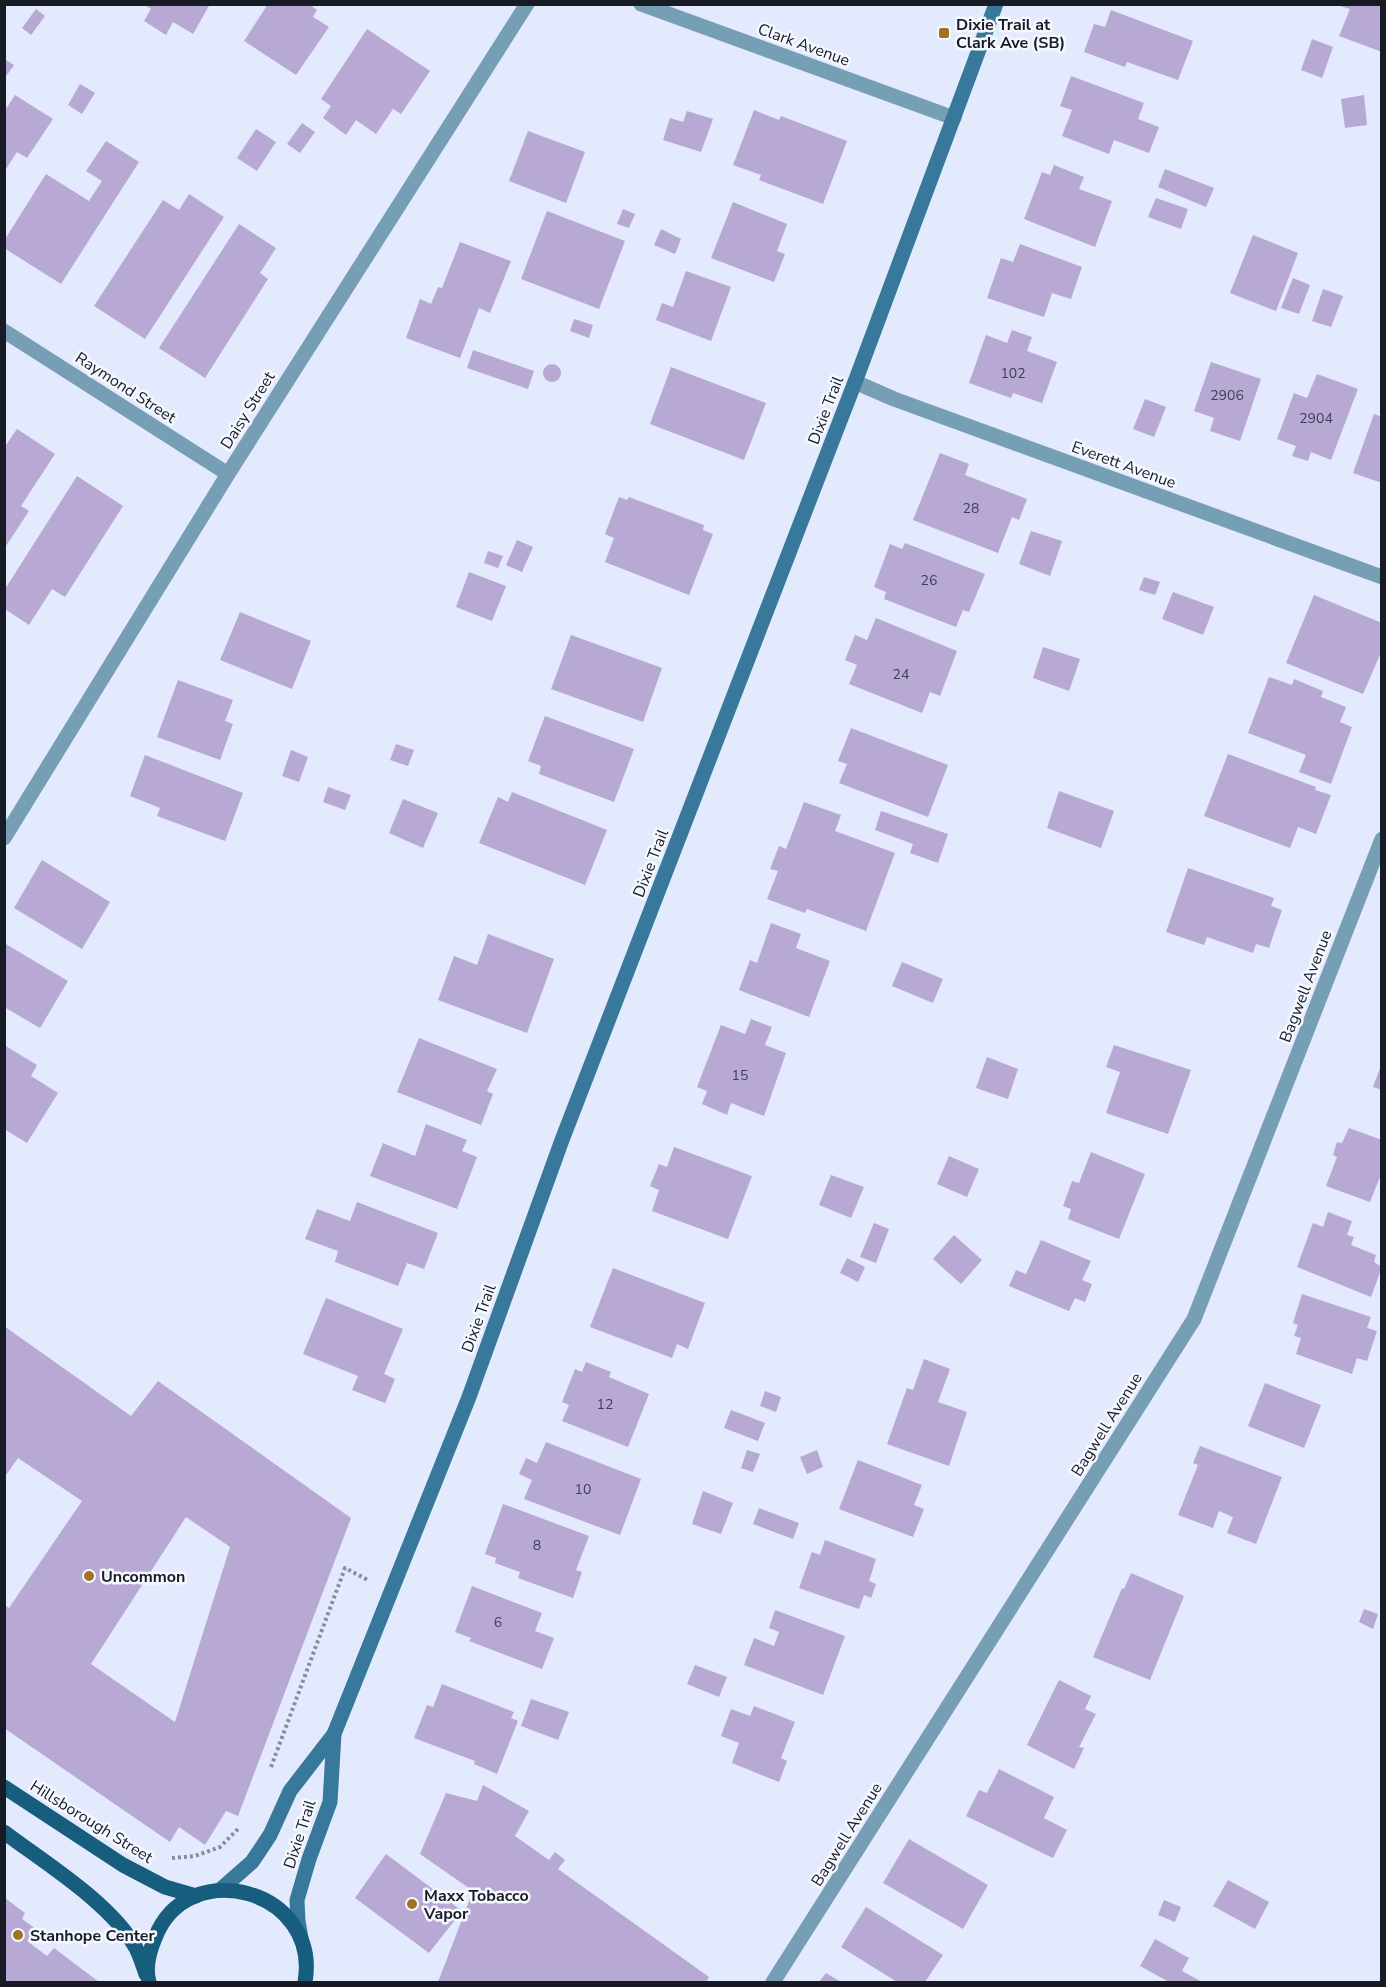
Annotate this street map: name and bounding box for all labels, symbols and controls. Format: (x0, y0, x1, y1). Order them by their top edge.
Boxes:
place label: Dixie Trail at Clark Ave (SB) (956, 14, 1065, 54)
street label: Clark Avenue (755, 18, 853, 72)
marker: Dixie Trail at Clark Ave (SB) (937, 26, 951, 40)
street label: Raymond Street (71, 347, 180, 429)
house number: 102 (1000, 364, 1026, 383)
street label: Daisy Street (215, 367, 281, 454)
street label: Dixie Trail (803, 373, 849, 448)
house number: 2906 (1210, 386, 1244, 405)
house number: 2904 (1299, 409, 1333, 428)
street label: Everett Avenue (1068, 436, 1179, 494)
house number: 28 (963, 499, 979, 518)
house number: 26 (921, 571, 937, 590)
house number: 24 (893, 665, 909, 684)
street label: Dixie Trail (628, 826, 674, 901)
street label: Bagwell Avenue (1274, 927, 1337, 1046)
house number: 15 (732, 1066, 748, 1085)
street label: Dixie Trail (456, 1281, 502, 1356)
street label: Bagwell Avenue (1066, 1368, 1148, 1481)
house number: 12 (597, 1395, 613, 1414)
house number: 10 (575, 1480, 591, 1499)
house number: 8 (533, 1536, 541, 1555)
place label: Uncommon (101, 1566, 185, 1588)
marker: Uncommon (82, 1569, 96, 1583)
house number: 6 (494, 1613, 502, 1632)
street label: Hillsborough Street (26, 1775, 157, 1869)
street label: Bagwell Avenue (806, 1778, 888, 1891)
street label: Dixie Trail (278, 1797, 322, 1872)
place label: Maxx Tobacco Vapor (423, 1885, 529, 1925)
marker: Maxx Tobacco Vapor (405, 1897, 419, 1911)
place label: Stanhope Center (30, 1925, 156, 1947)
marker: Stanhope Center (11, 1928, 25, 1942)

